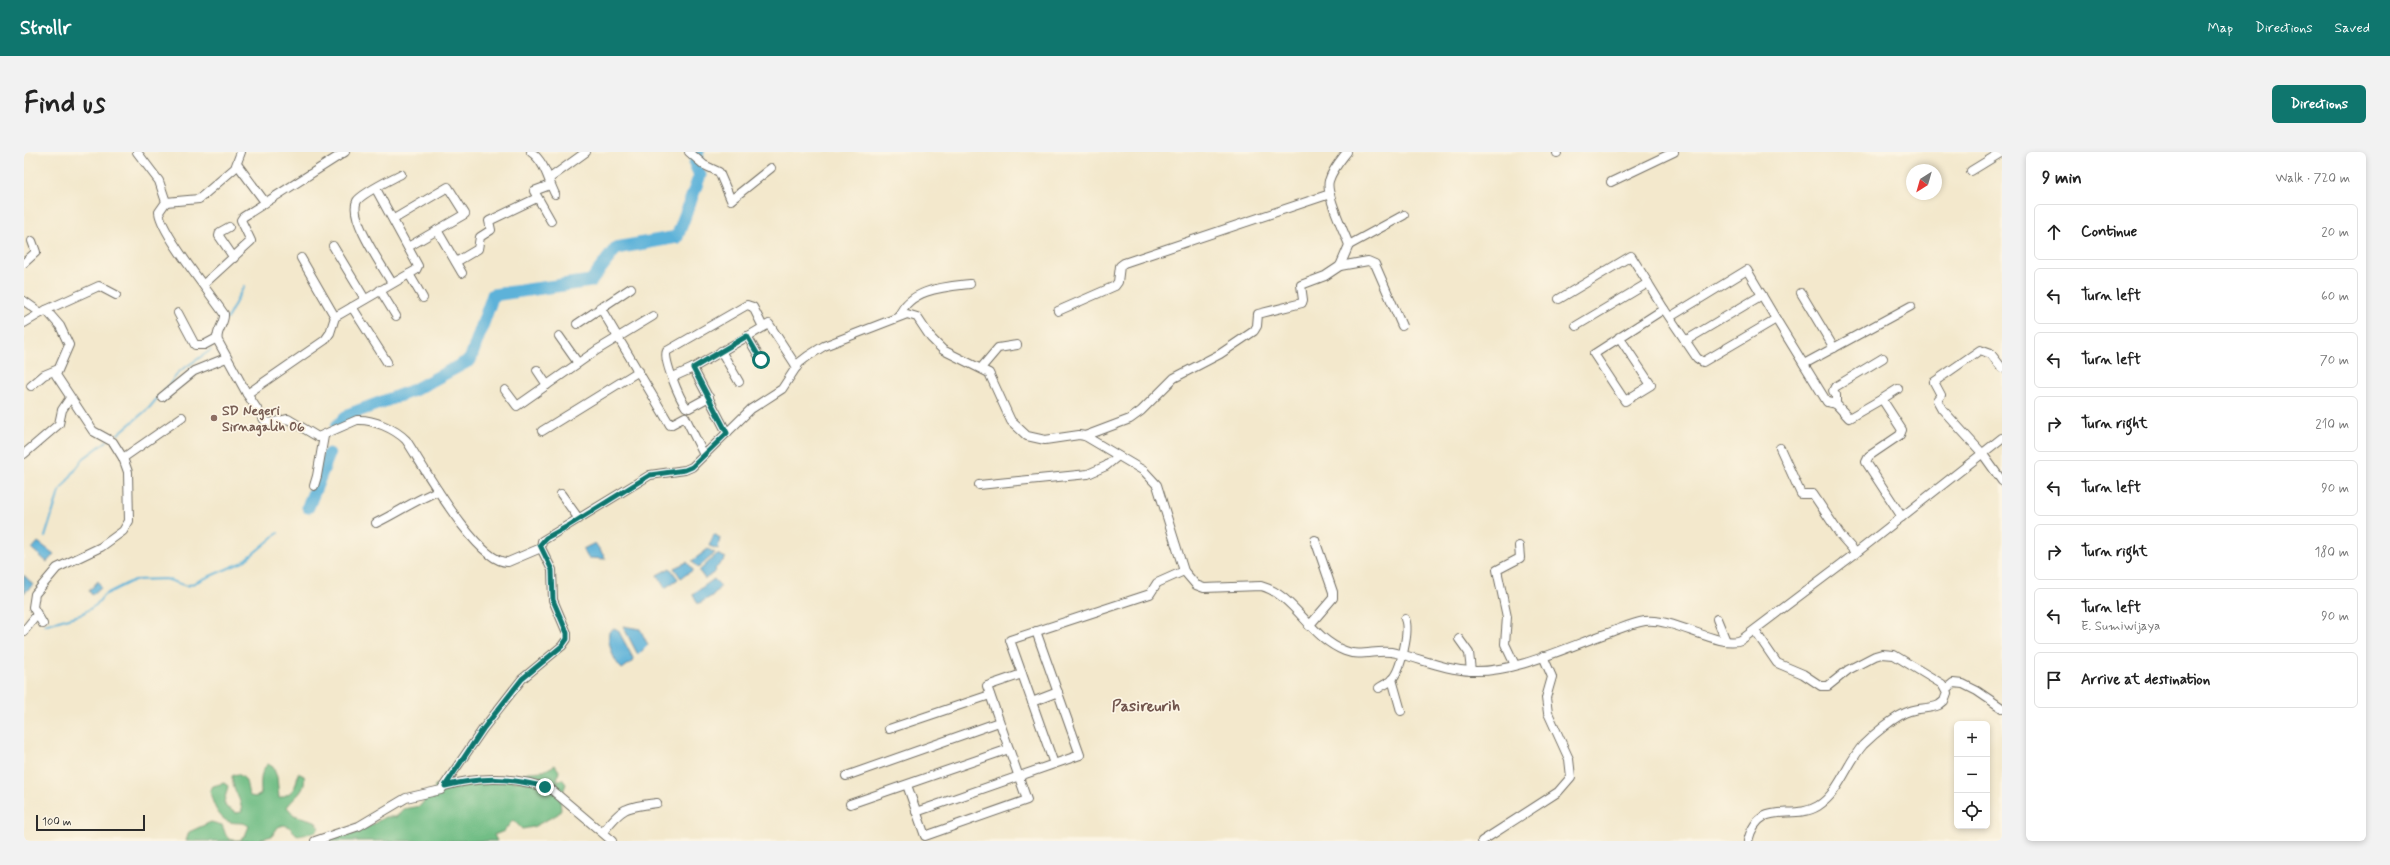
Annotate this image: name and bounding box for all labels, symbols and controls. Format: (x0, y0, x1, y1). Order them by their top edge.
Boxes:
text: Strollr (20, 16, 71, 41)
text: Map (2207, 19, 2233, 37)
text: Directions (2255, 19, 2313, 37)
text: Saved (2335, 19, 2370, 37)
button: Directions (2272, 85, 2366, 123)
text: Find us (24, 86, 105, 123)
north arrow (1906, 164, 1942, 200)
text: 9 min (2042, 167, 2082, 189)
text: Walk · 720 m (2275, 170, 2350, 187)
icon: ahead (2043, 221, 2065, 243)
text: Continue (2081, 222, 2137, 242)
text: 20 m (2321, 224, 2349, 241)
icon: left (2043, 285, 2065, 307)
text: Turn left (2081, 286, 2141, 306)
text: 60 m (2321, 288, 2349, 305)
icon: left (2043, 349, 2065, 371)
text: Turn left (2081, 350, 2141, 370)
route start (752, 351, 770, 369)
text: 70 m (2320, 352, 2349, 369)
place label: SD Negeri Sirnagalih 06 (222, 402, 305, 437)
marker: SD Negeri Sirnagalih 06 (209, 413, 219, 423)
icon: right (2043, 413, 2065, 435)
text: Turn right (2081, 414, 2148, 434)
text: 210 m (2315, 416, 2349, 433)
icon: left (2043, 477, 2065, 499)
text: Turn left (2081, 478, 2141, 498)
text: 90 m (2321, 480, 2349, 497)
icon: right (2043, 541, 2065, 563)
text: Turn right (2081, 542, 2148, 562)
text: 180 m (2314, 544, 2349, 561)
text: Turn left (2081, 598, 2141, 618)
icon: left (2043, 605, 2065, 627)
text: 90 m (2321, 608, 2349, 625)
text: E. Sumiwijaya (2081, 618, 2160, 635)
icon: arrive (2043, 669, 2065, 691)
text: Arrive at destination (2081, 670, 2210, 690)
district label: Pasireurih (1112, 696, 1180, 717)
map controls (1954, 721, 1990, 829)
button: + (1954, 721, 1990, 757)
button: − (1954, 757, 1990, 793)
route end (536, 778, 554, 796)
button: locate (1954, 793, 1990, 829)
scale bar (36, 813, 145, 832)
text: 100 m (42, 815, 72, 829)

